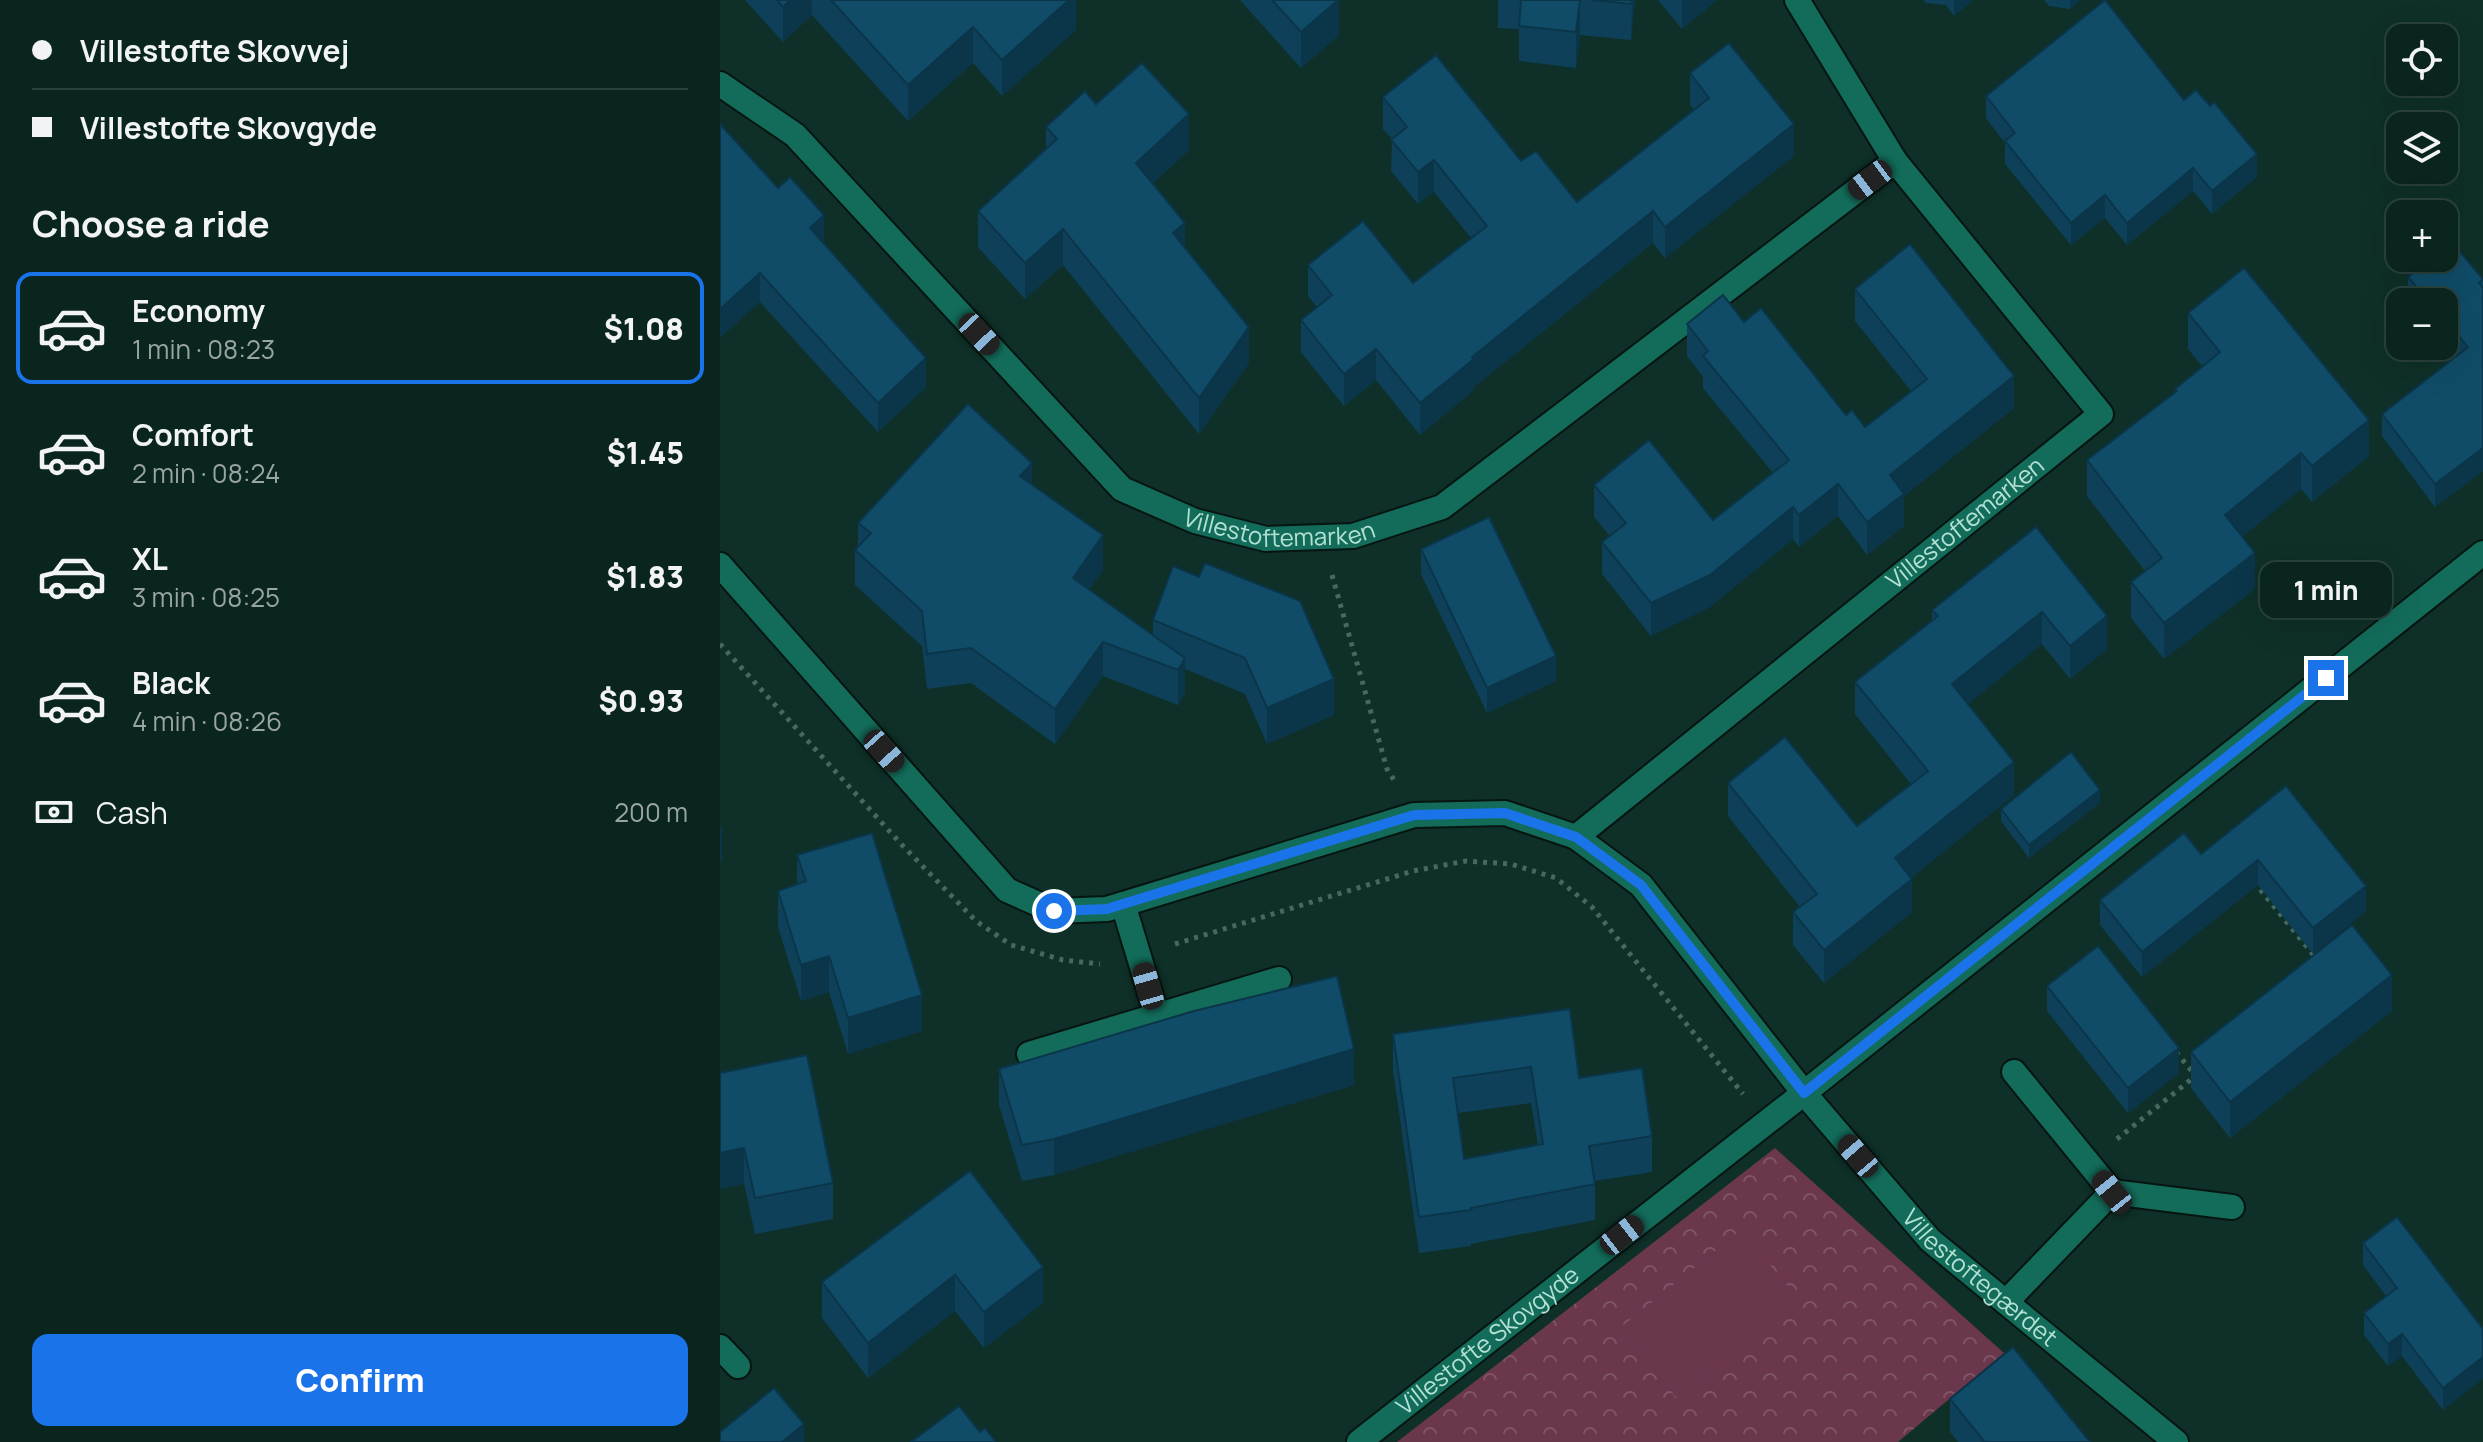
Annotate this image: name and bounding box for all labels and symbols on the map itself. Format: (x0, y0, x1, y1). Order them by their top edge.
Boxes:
car (1844, 156, 1896, 204)
car (954, 308, 1004, 360)
street label: Villestoftemarken (1878, 448, 2050, 596)
street label: Villestoftemarken (1179, 500, 1379, 554)
callout: 1 min (2260, 562, 2392, 618)
route end (2308, 660, 2344, 696)
car (859, 725, 909, 777)
route start (1036, 893, 1072, 929)
car (1130, 960, 1166, 1012)
car (1833, 1130, 1883, 1182)
car (2088, 1166, 2136, 1218)
street label: Villestoftegærdet (1895, 1201, 2065, 1353)
car (1596, 1211, 1648, 1259)
street label: Villestofte Skovgyde (1389, 1258, 1585, 1422)

